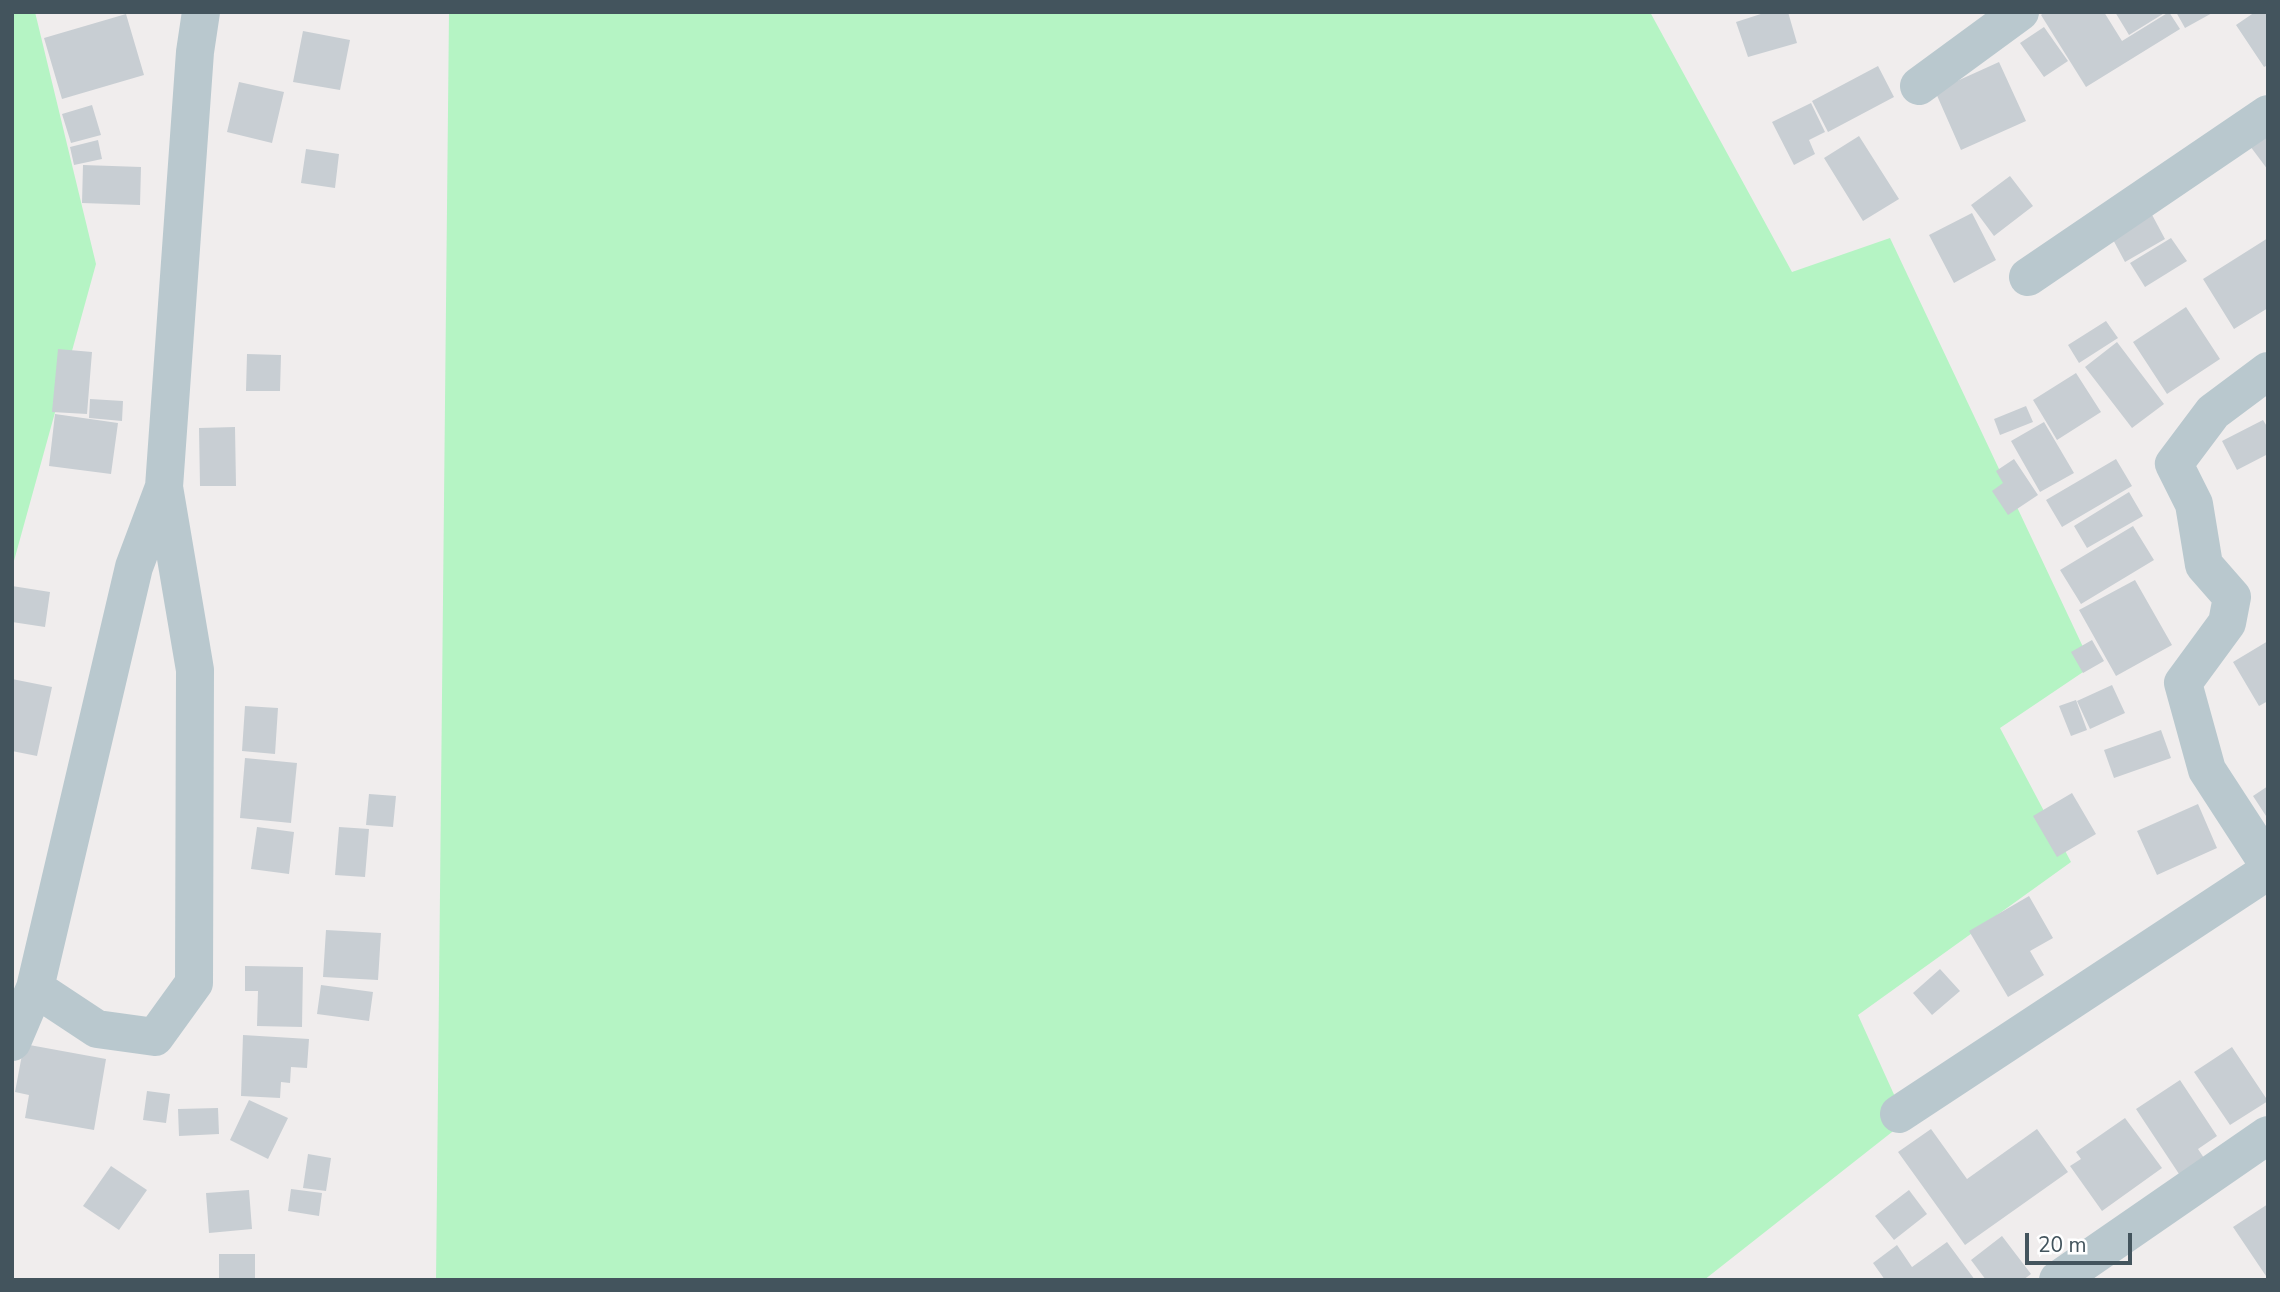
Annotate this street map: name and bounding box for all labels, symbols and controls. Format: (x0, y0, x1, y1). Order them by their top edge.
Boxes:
scale bar (2028, 1218, 2135, 1262)
text: 20 m (2038, 1231, 2087, 1259)

